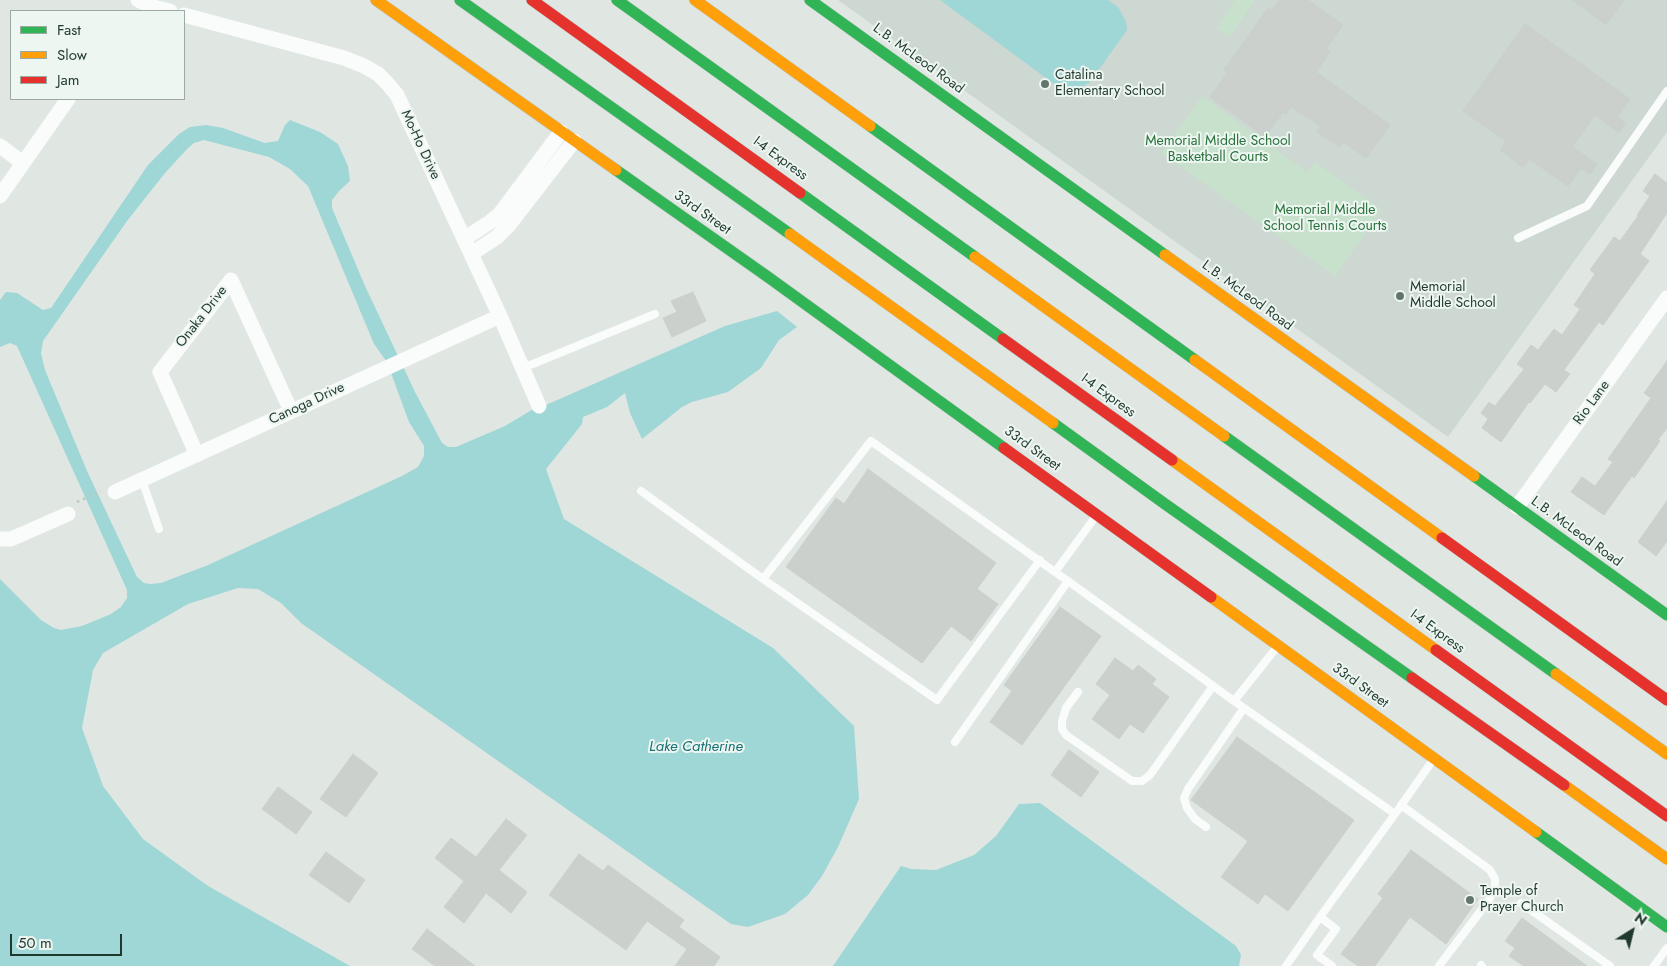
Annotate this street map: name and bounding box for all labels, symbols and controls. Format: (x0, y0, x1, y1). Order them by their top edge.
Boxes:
legend (10, 10, 185, 100)
text: Fast (57, 19, 81, 41)
street label: L.B. McLeod Road (869, 20, 967, 98)
text: Slow (57, 44, 87, 66)
place label: Catalina Elementary School (1055, 68, 1165, 100)
text: Jam (57, 69, 80, 91)
marker: Catalina Elementary School (1039, 78, 1051, 90)
street label: Mo-Ho Drive (397, 108, 443, 182)
street label: I-4 Express (749, 134, 811, 184)
park label: Memorial Middle School Basketball Courts (1145, 134, 1291, 166)
street label: 33rd Street (670, 187, 734, 239)
park label: Memorial Middle School Tennis Courts (1263, 203, 1387, 236)
street label: L.B. McLeod Road (1198, 257, 1296, 335)
place label: Memorial Middle School (1410, 280, 1496, 312)
street label: Onaka Drive (173, 283, 231, 351)
marker: Memorial Middle School (1394, 290, 1406, 302)
street label: I-4 Express (1077, 371, 1139, 421)
street label: Rio Lane (1570, 377, 1614, 429)
street label: Canoga Drive (267, 379, 347, 429)
street label: 33rd Street (1000, 423, 1064, 475)
street label: L.B. McLeod Road (1527, 493, 1625, 571)
street label: I-4 Express (1406, 607, 1468, 657)
street label: 33rd Street (1328, 660, 1392, 712)
water label: Lake Catherine (649, 738, 743, 756)
place label: Temple of Prayer Church (1480, 884, 1564, 916)
marker: Temple of Prayer Church (1464, 894, 1476, 906)
north arrow (1607, 906, 1657, 956)
text: N (1630, 908, 1651, 930)
scale bar (12, 924, 125, 956)
text: 50 m (18, 932, 52, 954)

